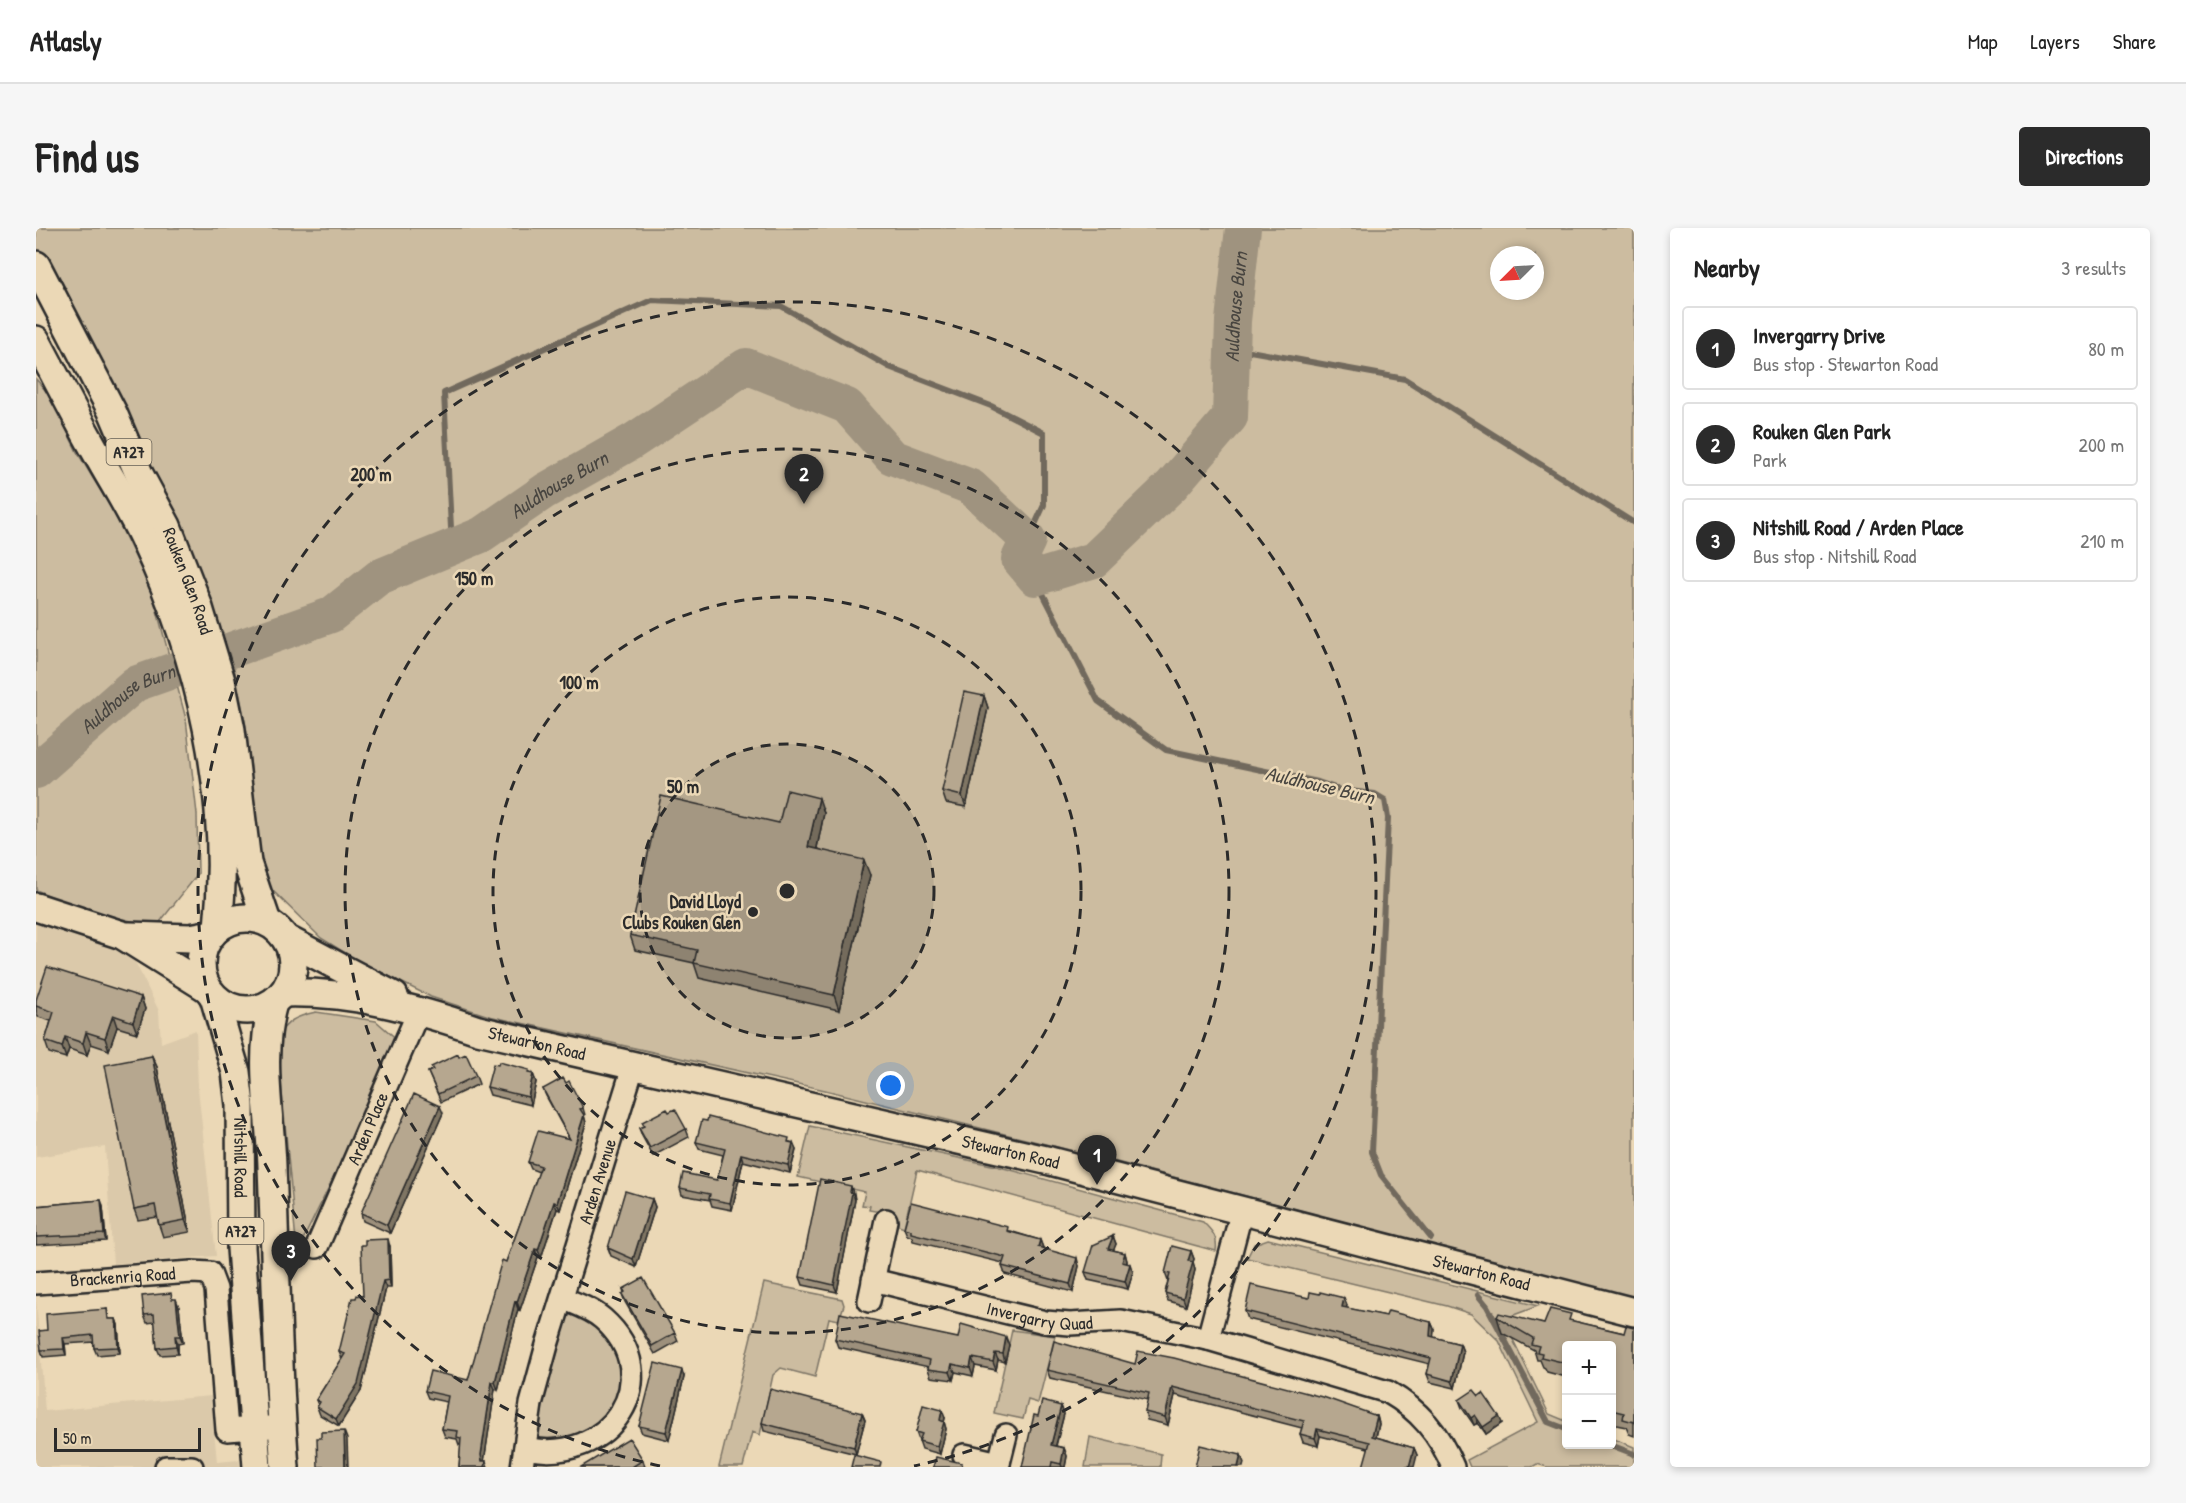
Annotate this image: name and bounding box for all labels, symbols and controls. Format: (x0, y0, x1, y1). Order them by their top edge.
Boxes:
text: Atlasly (30, 22, 102, 60)
text: Map (1968, 27, 1997, 56)
text: Layers (2030, 27, 2080, 56)
text: Share (2113, 27, 2156, 56)
button: Directions (2019, 127, 2150, 186)
text: Find us (36, 128, 139, 185)
north arrow (1490, 246, 1544, 300)
water label: Auldhouse Burn (1218, 248, 1254, 362)
text: Nearby (1694, 250, 1760, 285)
text: 3 results (2061, 254, 2126, 281)
text: Invergarry Drive (1753, 320, 1885, 350)
text: 1 (1712, 335, 1719, 362)
text: 80 m (2088, 335, 2124, 362)
text: Bus stop · Stewarton Road (1753, 350, 1938, 377)
text: Rouken Glen Park (1753, 416, 1891, 446)
text: 2 (1711, 431, 1720, 458)
text: 200 m (2079, 431, 2124, 458)
road number: A727 (106, 439, 152, 465)
water label: Auldhouse Burn (504, 443, 614, 524)
text: Park (1753, 446, 1786, 473)
pin: 2 (784, 454, 824, 504)
text: 200 m (351, 462, 391, 487)
text: Nitshill Road / Arden Place (1753, 512, 1964, 542)
street label: Rouken Glen Road (157, 524, 219, 637)
text: 3 (1711, 527, 1720, 554)
text: 210 m (2080, 527, 2124, 554)
text: Bus stop · Nitshill Road (1753, 542, 1916, 569)
text: 150 m (455, 566, 493, 591)
water label: Auldhouse Burn (74, 656, 180, 739)
text: 100 m (559, 670, 599, 695)
water label: Auldhouse Burn (1263, 759, 1379, 811)
text: 50 m (667, 774, 699, 799)
centre of rings (777, 881, 797, 901)
place label: David Lloyd Clubs Rouken Glen (622, 889, 741, 935)
marker: David Lloyd Clubs Rouken Glen (746, 905, 760, 919)
street label: Stewarton Road (486, 1020, 588, 1066)
your location (876, 1071, 905, 1100)
street label: Arden Place (341, 1088, 394, 1169)
street label: Nitshill Road (228, 1118, 254, 1198)
street label: Stewarton Road (960, 1128, 1062, 1175)
street label: Arden Avenue (572, 1136, 622, 1227)
pin: 1 (1078, 1136, 1116, 1185)
road number: A727 (218, 1218, 264, 1244)
pin: 3 (272, 1232, 310, 1281)
street label: Stewarton Road (1430, 1248, 1533, 1297)
street label: Brackenrig Road (69, 1260, 176, 1293)
street label: Invergarry Quad (984, 1295, 1093, 1336)
map controls (1562, 1341, 1616, 1449)
button: + (1562, 1341, 1616, 1395)
button: − (1562, 1395, 1616, 1449)
scale bar (54, 1425, 201, 1452)
text: 50 m (63, 1427, 92, 1449)

